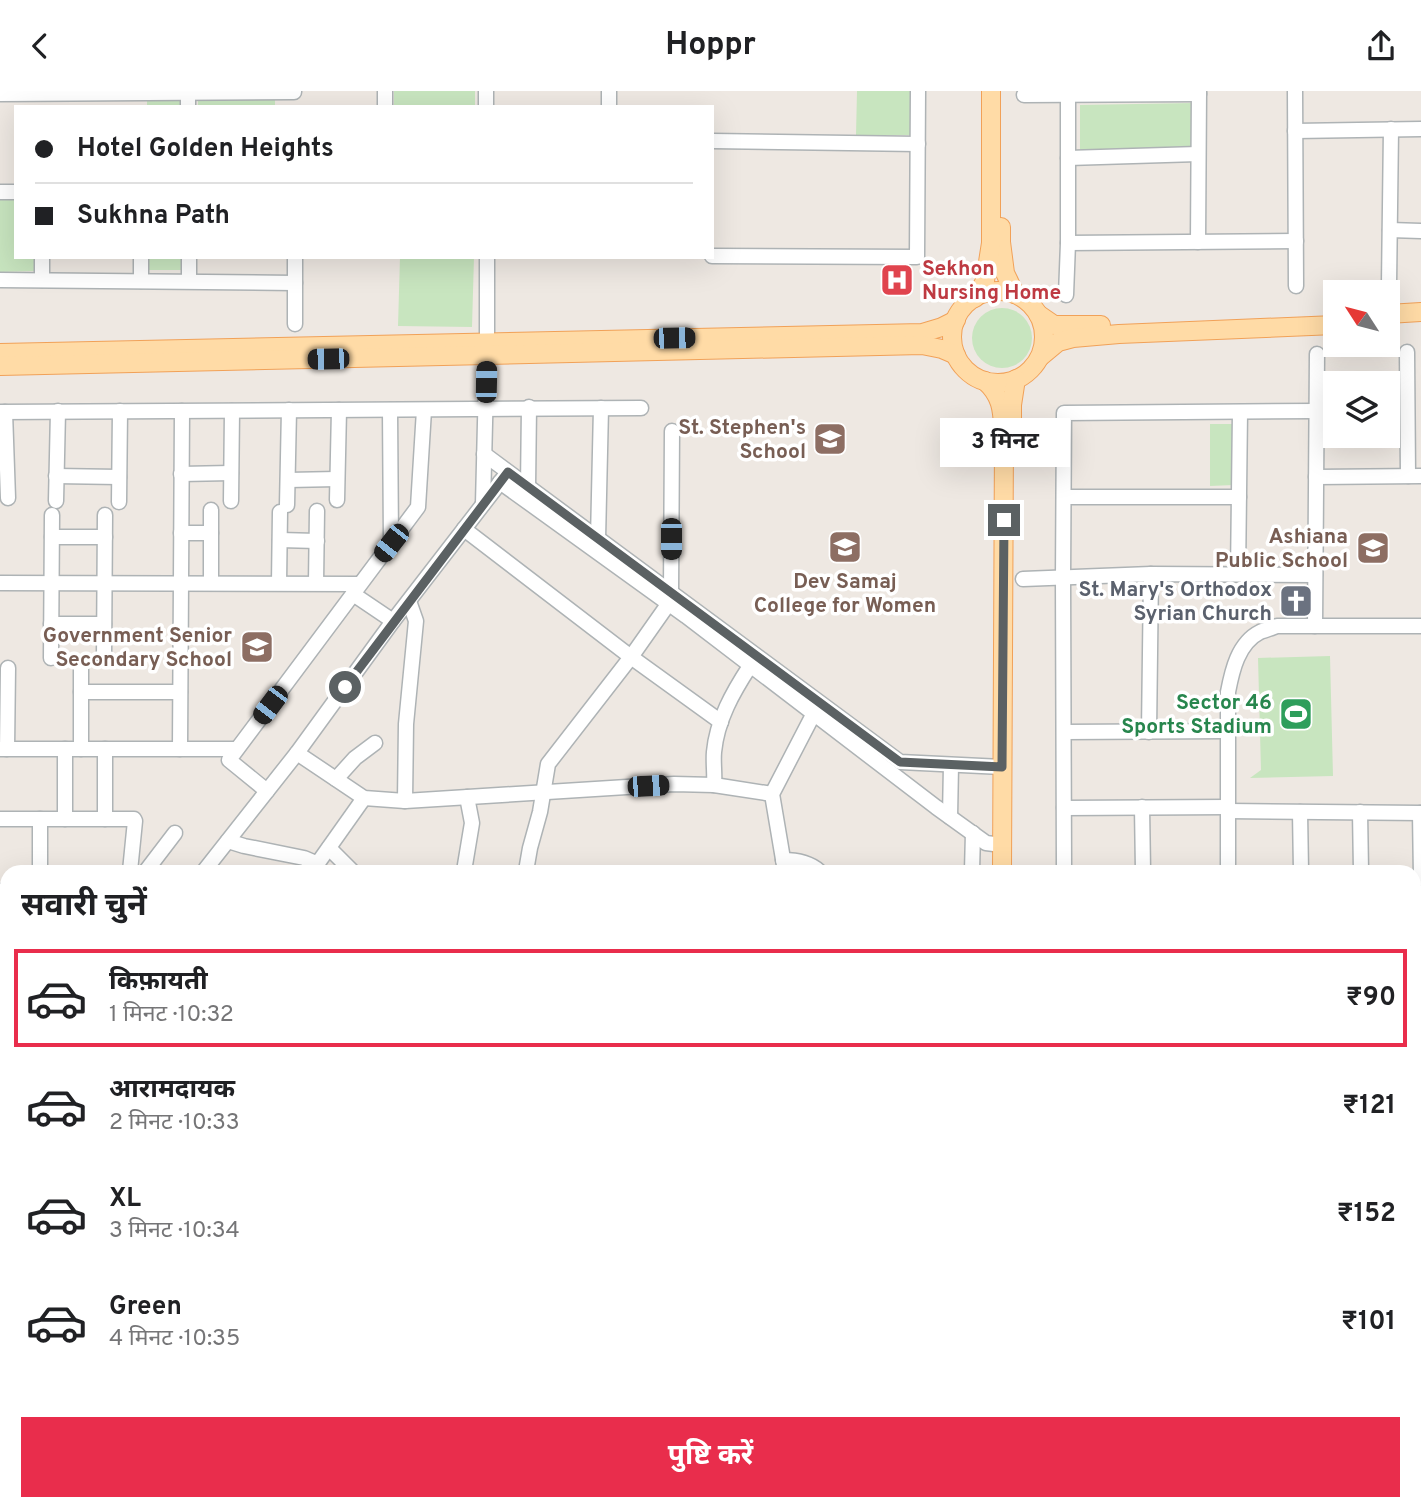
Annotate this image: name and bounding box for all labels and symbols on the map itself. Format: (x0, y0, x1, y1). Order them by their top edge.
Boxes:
place label: Sekhon Nursing Home (922, 256, 1061, 307)
hospital icon: Sekhon Nursing Home (878, 261, 916, 299)
north arrow (1323, 280, 1400, 357)
car (653, 327, 696, 349)
car (307, 348, 350, 370)
car (476, 361, 497, 403)
place label: St. Stephen's School (678, 415, 806, 466)
callout: 3 मिनट (939, 419, 1069, 467)
school or university icon: St. Stephen's School (811, 420, 849, 458)
route end (988, 504, 1020, 536)
car (661, 518, 682, 560)
car (370, 520, 413, 566)
place label: Ashiana Public School (1215, 524, 1348, 575)
school or university icon: Dev Samaj College for Women (826, 528, 864, 566)
school or university icon: Ashiana Public School (1354, 529, 1392, 567)
place label: Dev Samaj College for Women (754, 569, 936, 620)
place label: St. Mary's Orthodox Syrian Church (1079, 577, 1272, 628)
church icon: St. Mary's Orthodox Syrian Church (1277, 582, 1315, 620)
place label: Government Senior Secondary School (43, 623, 232, 674)
school or university icon: Government Senior Secondary School (238, 628, 276, 666)
route start (329, 671, 361, 703)
car (249, 682, 292, 728)
place label: Sector 46 Sports Stadium (1121, 690, 1272, 741)
sports icon: Sector 46 Sports Stadium (1277, 695, 1315, 733)
car (627, 774, 670, 798)

